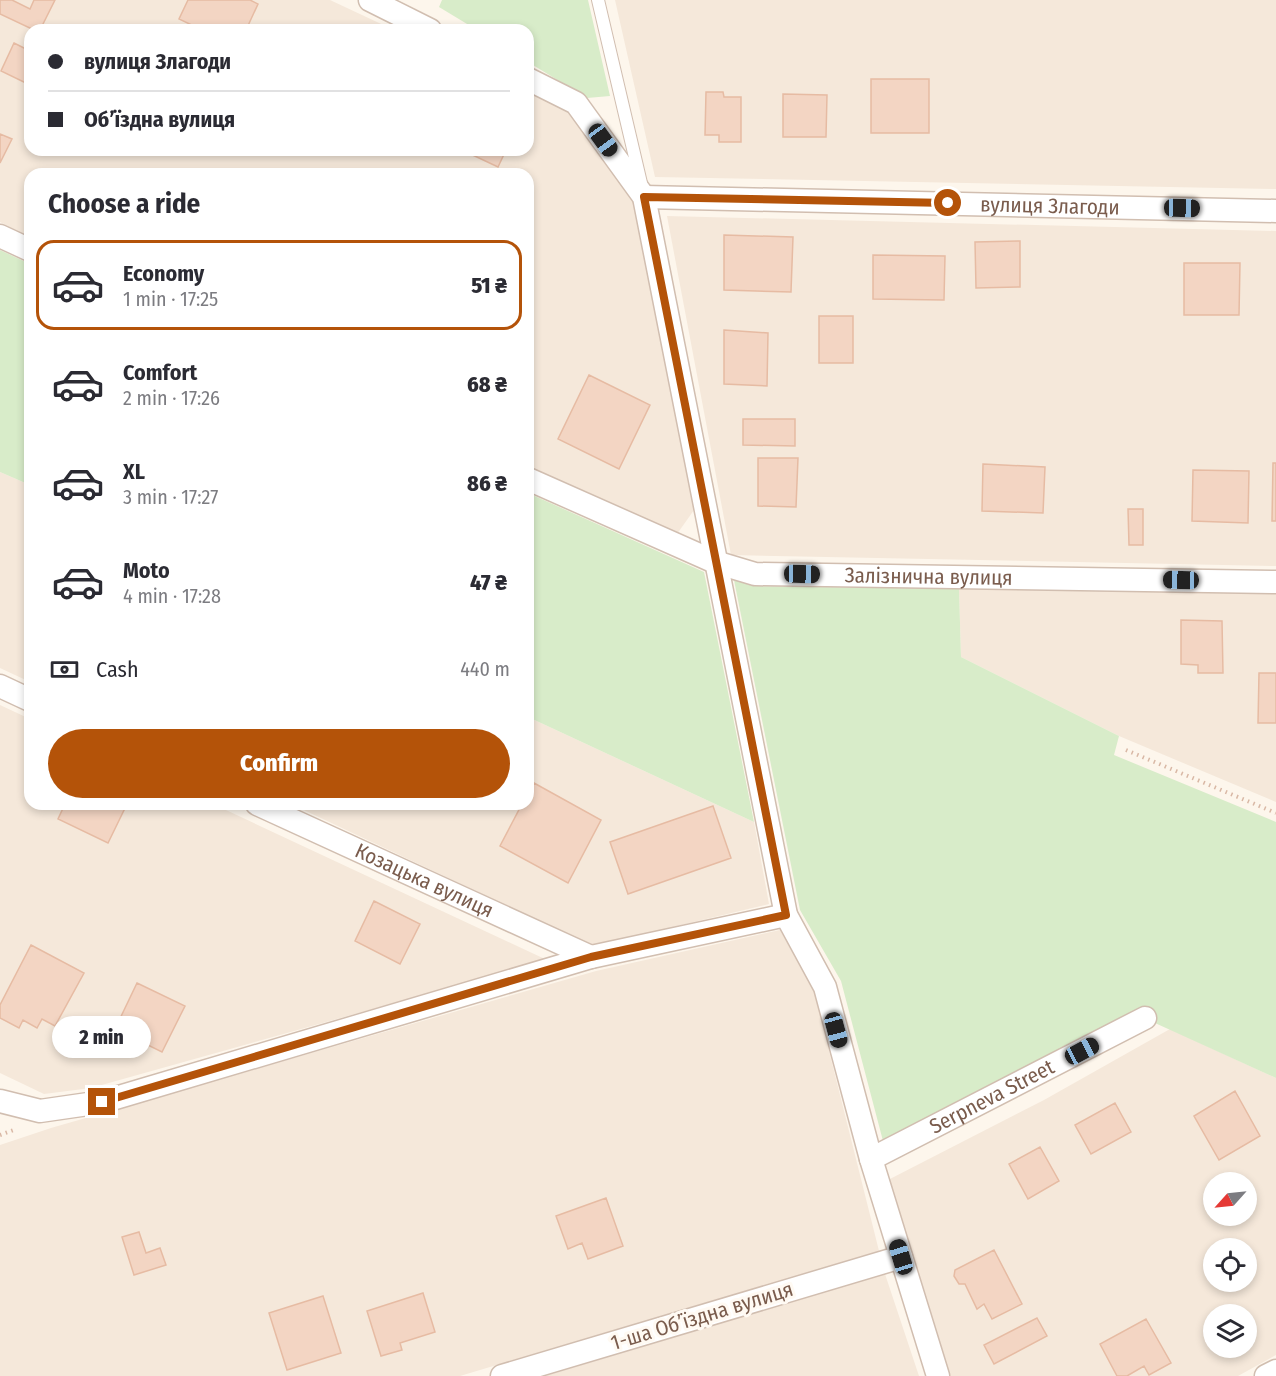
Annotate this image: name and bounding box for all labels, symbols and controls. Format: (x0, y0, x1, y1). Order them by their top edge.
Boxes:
text: вулиця Злагоди (84, 48, 231, 75)
text: Обʼїздна вулиця (84, 106, 235, 133)
car (585, 120, 621, 160)
text: Choose a ride (48, 188, 200, 220)
route start (934, 189, 961, 216)
street label: вулиця Злагоди (980, 191, 1120, 221)
car (1164, 199, 1200, 217)
icon: car (51, 258, 105, 312)
text: Economy (123, 260, 204, 287)
text: 51 ₴ (471, 272, 507, 299)
text: 1 min · 17:25 (123, 287, 218, 311)
icon: car (51, 357, 105, 411)
text: Comfort (123, 359, 197, 386)
text: 68 ₴ (467, 371, 507, 398)
text: 2 min · 17:26 (123, 386, 220, 410)
icon: car (51, 456, 105, 510)
text: XL (123, 458, 145, 485)
text: 86 ₴ (467, 470, 507, 497)
text: 3 min · 17:27 (123, 485, 218, 509)
icon: car (51, 555, 105, 609)
text: Moto (123, 557, 170, 584)
street label: Залізнична вулиця (844, 562, 1013, 591)
car (784, 565, 820, 583)
text: 47 ₴ (470, 569, 507, 596)
car (1163, 571, 1199, 589)
text: 4 min · 17:28 (123, 584, 221, 608)
icon: cash (48, 653, 81, 686)
text: Cash (96, 656, 139, 683)
text: 440 m (460, 657, 510, 681)
button: Confirm (48, 729, 510, 798)
street label: Козацька вулиця (351, 838, 498, 924)
car (823, 1010, 849, 1050)
callout: 2 min (52, 1015, 152, 1057)
text: 2 min (79, 1025, 124, 1049)
car (1062, 1035, 1102, 1067)
street label: Serpneva Street (925, 1054, 1059, 1140)
route end (88, 1088, 115, 1115)
north arrow (1203, 1172, 1257, 1226)
map controls (1203, 1172, 1257, 1358)
car (887, 1237, 915, 1277)
button: locate (1203, 1238, 1257, 1292)
street label: 1-ша Обʼїздна вулиця (608, 1276, 796, 1356)
button: layers (1203, 1304, 1257, 1358)

